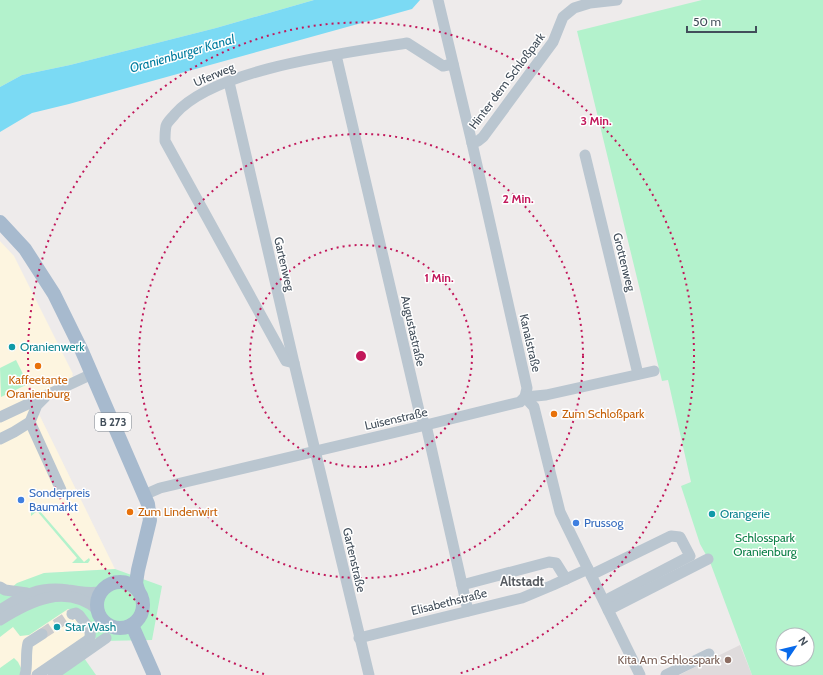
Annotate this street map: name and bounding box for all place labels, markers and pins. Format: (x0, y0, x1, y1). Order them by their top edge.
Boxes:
place label: Oranienwerk (20, 339, 85, 354)
marker: Oranienwerk (7, 342, 17, 352)
centre of rings (354, 349, 368, 363)
marker: Kaffeetante Oranienburg (33, 361, 43, 371)
place label: Kaffeetante Oranienburg (6, 372, 71, 401)
place label: Zum Schloßpark (562, 406, 645, 421)
marker: Zum Schloßpark (549, 409, 559, 419)
place label: Sonderpreis Baumarkt (29, 485, 90, 514)
marker: Sonderpreis Baumarkt (16, 495, 26, 505)
place label: Zum Lindenwirt (138, 504, 217, 519)
place label: Orangerie (720, 506, 770, 521)
marker: Zum Lindenwirt (125, 507, 135, 517)
marker: Orangerie (707, 509, 717, 519)
place label: Prussog (584, 515, 624, 530)
marker: Prussog (571, 518, 581, 528)
place label: Star Wash (65, 619, 116, 634)
marker: Star Wash (52, 622, 62, 632)
place label: Kita Am Schlosspark (617, 652, 721, 667)
marker: Kita Am Schlosspark (723, 655, 733, 665)

